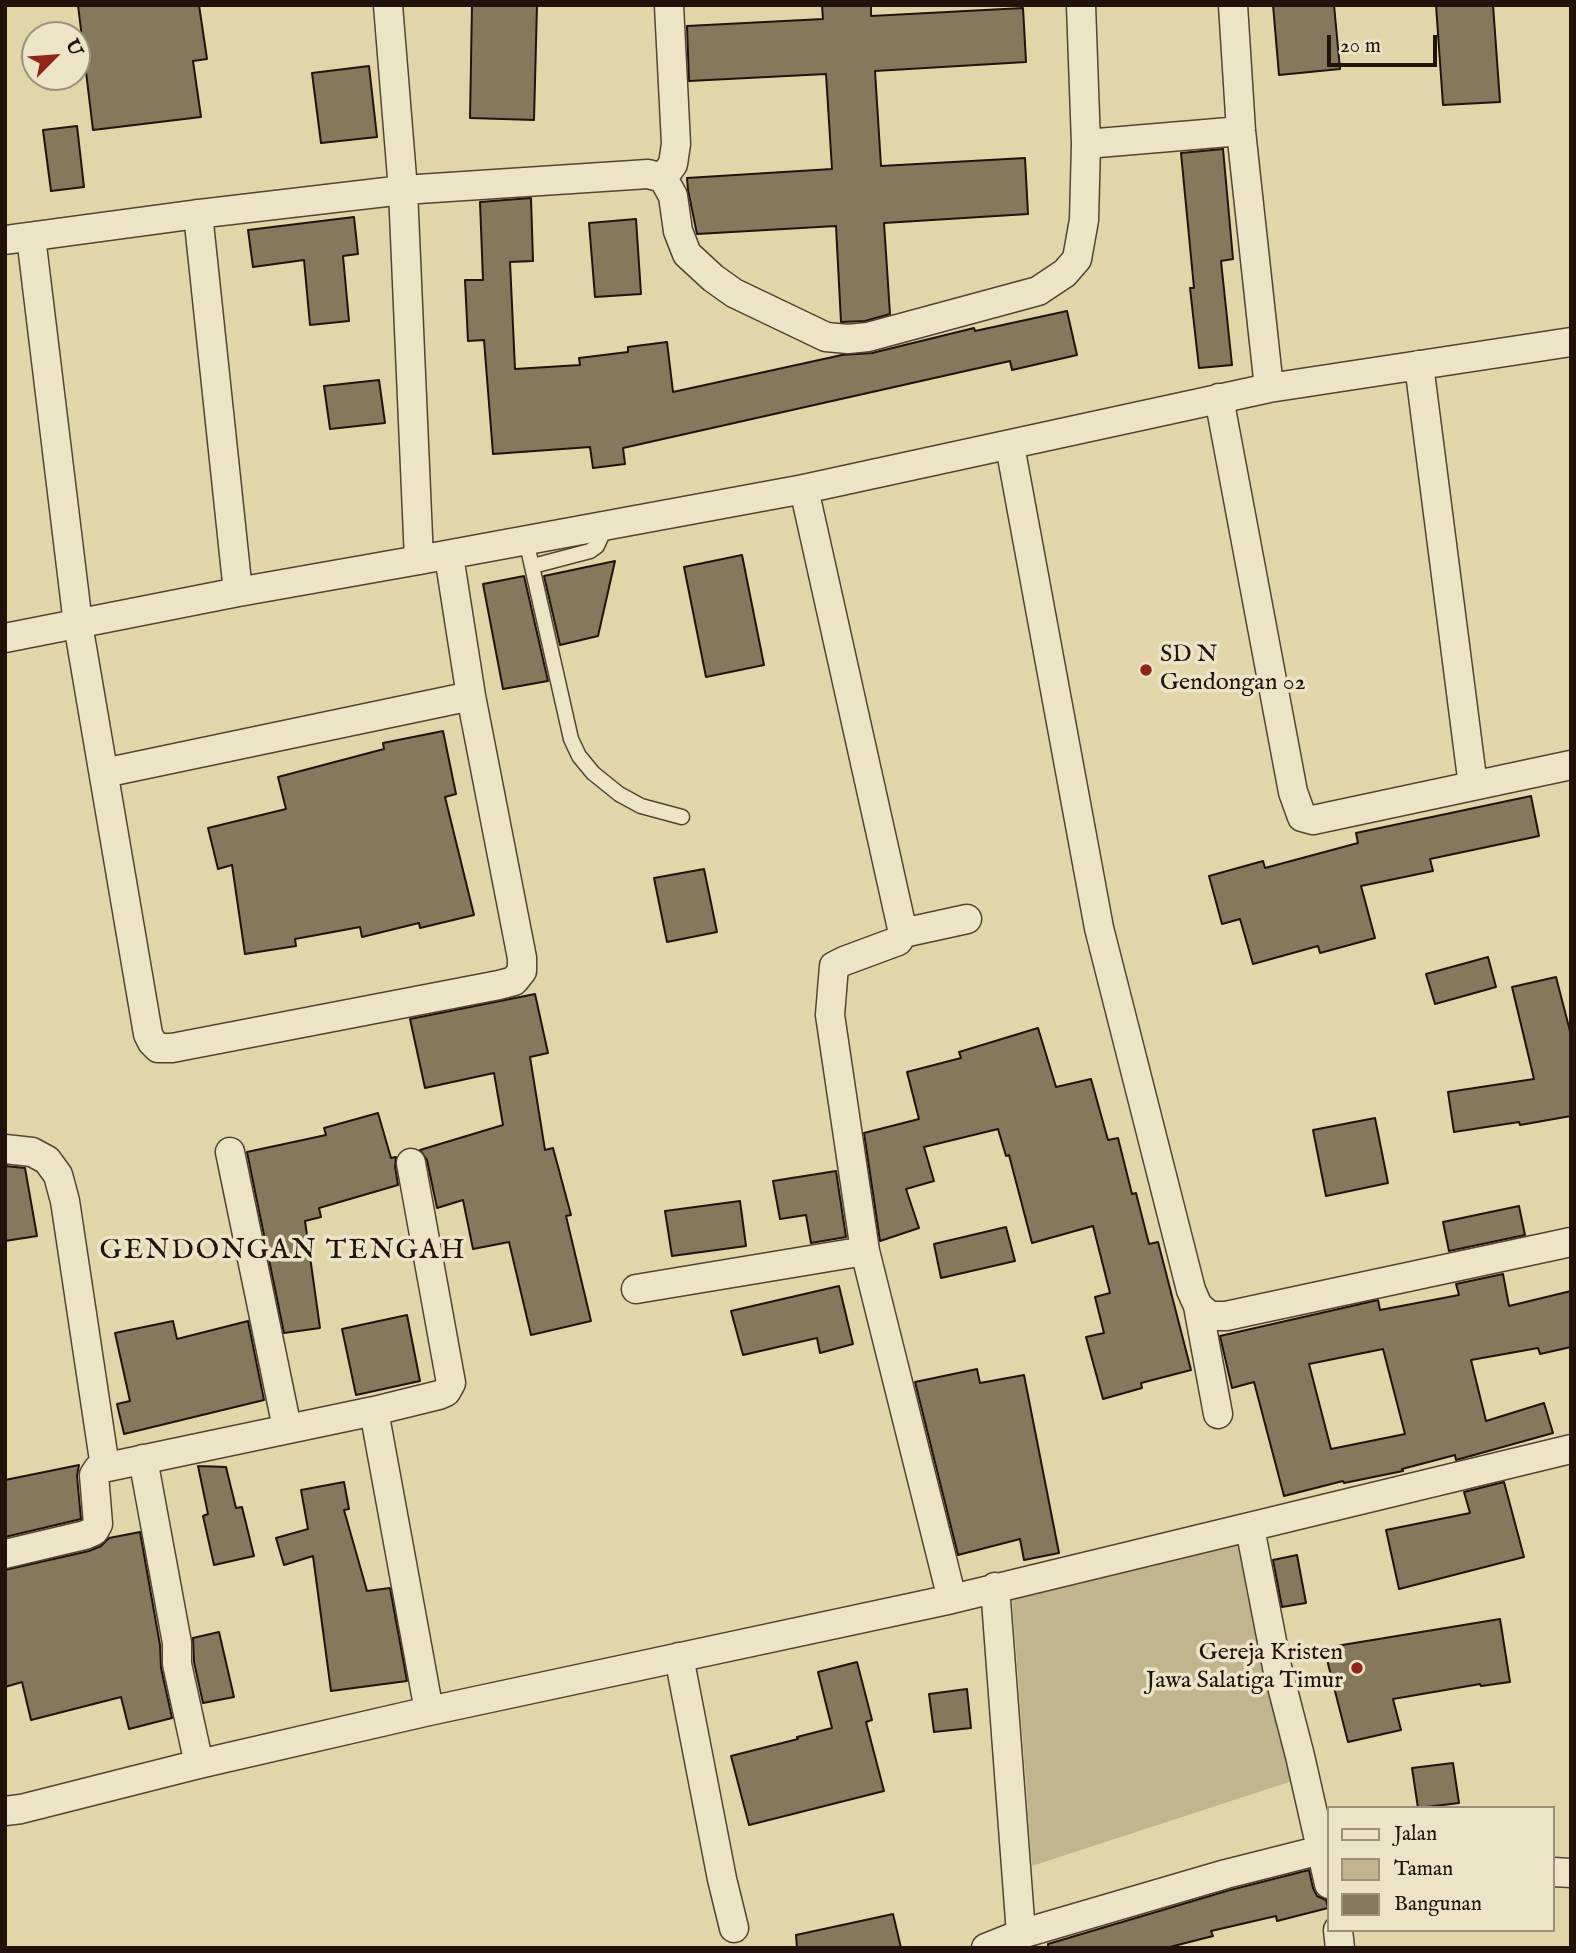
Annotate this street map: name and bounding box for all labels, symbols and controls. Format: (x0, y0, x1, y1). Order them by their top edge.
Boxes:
north arrow (21, 21, 91, 91)
scale bar (1331, 21, 1441, 65)
text: 20 m (1340, 33, 1381, 60)
text: U (59, 36, 87, 60)
place label: SD N Gendongan 02 (1160, 642, 1306, 698)
marker: SD N Gendongan 02 (1138, 662, 1154, 678)
district label: GENDONGAN TENGAH (101, 1235, 465, 1269)
place label: Gereja Kristen Jawa Salatiga Timur (1146, 1640, 1343, 1696)
marker: Gereja Kristen Jawa Salatiga Timur (1349, 1660, 1365, 1676)
legend (1328, 1806, 1555, 1932)
text: Jalan (1394, 1821, 1437, 1848)
text: Taman (1394, 1856, 1453, 1883)
text: Bangunan (1394, 1891, 1482, 1918)

